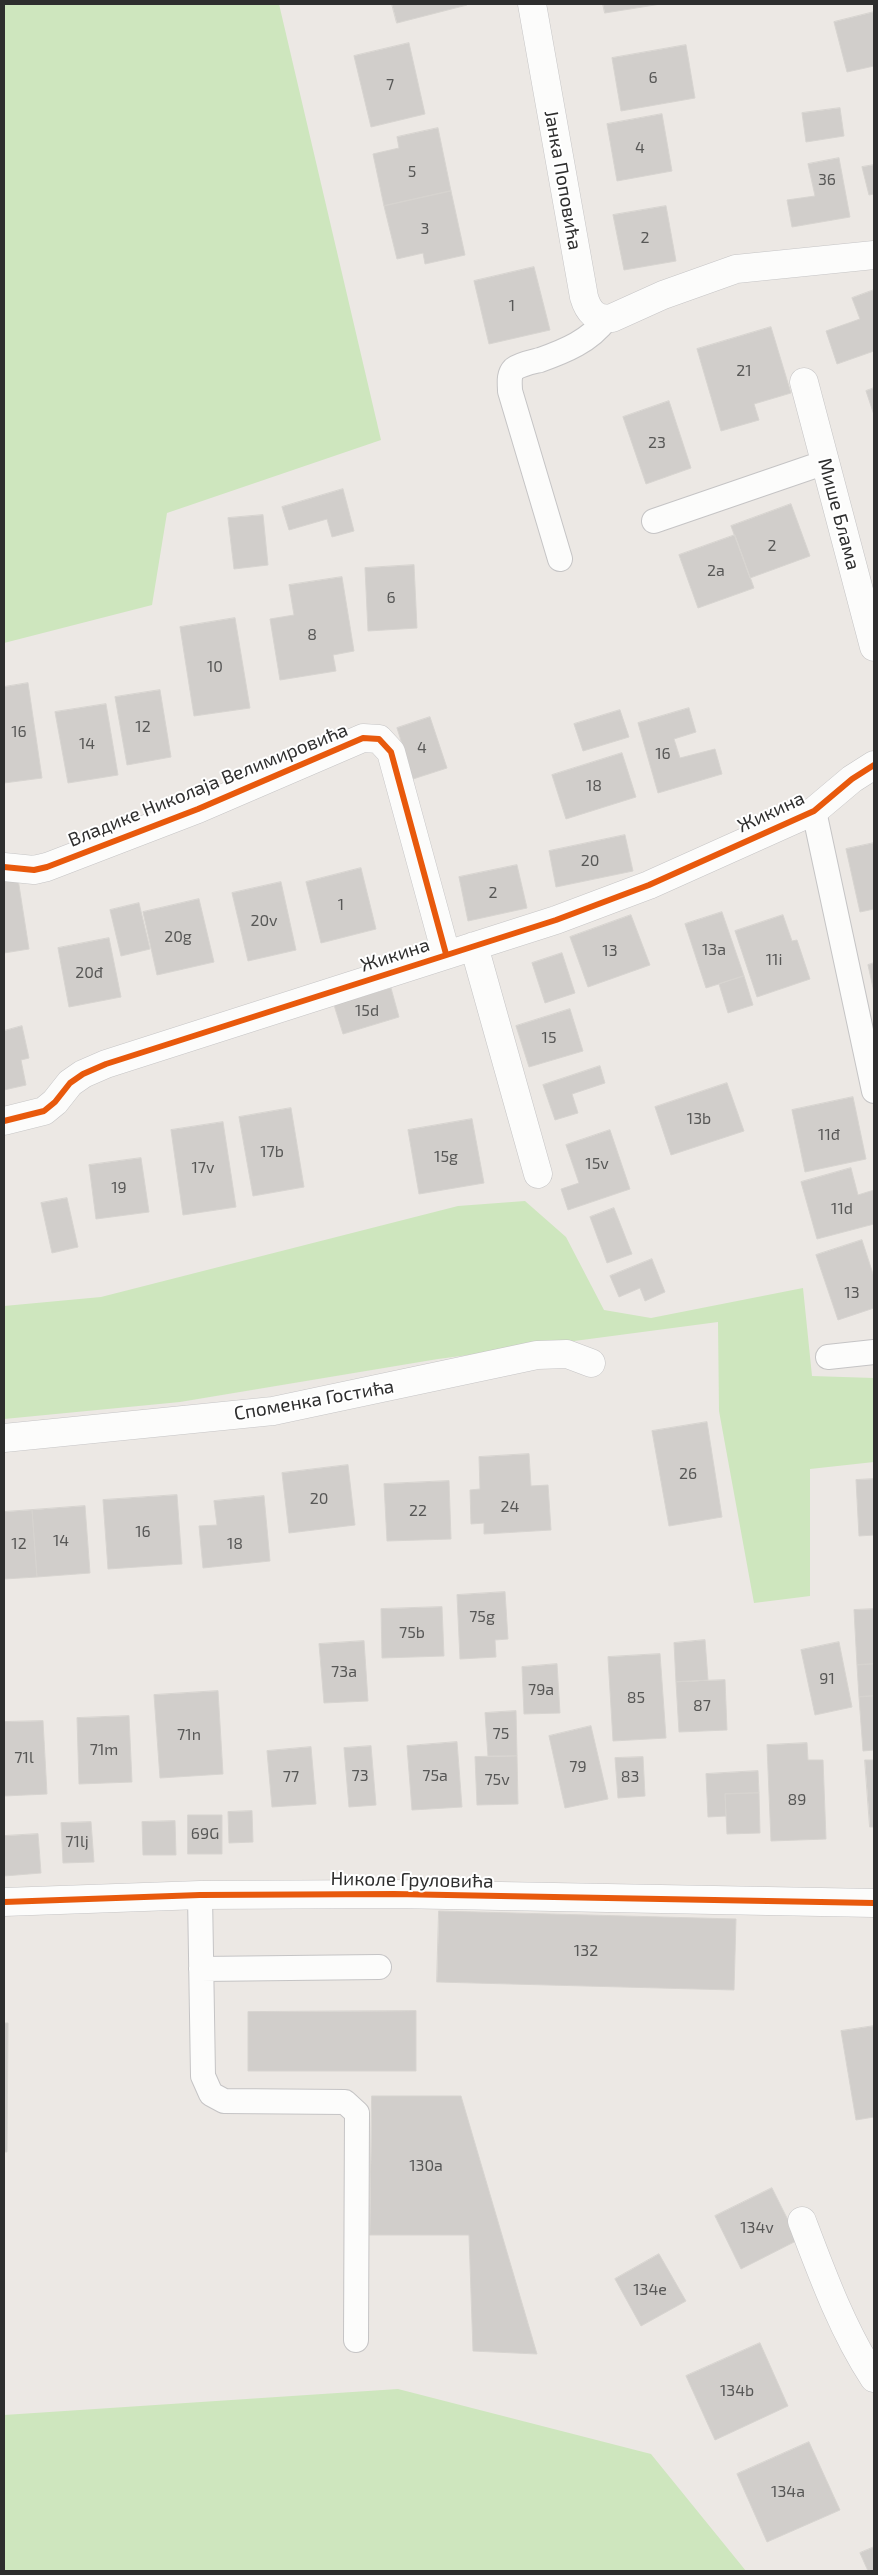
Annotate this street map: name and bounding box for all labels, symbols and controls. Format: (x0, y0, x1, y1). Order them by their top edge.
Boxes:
house number: 6 (648, 68, 658, 88)
house number: 7 (386, 75, 394, 95)
street label: Јанка Поповића (539, 108, 587, 252)
house number: 4 (635, 138, 645, 158)
house number: 5 (408, 162, 416, 182)
house number: 36 (818, 170, 836, 190)
house number: 3 (421, 219, 429, 239)
house number: 2 (641, 228, 649, 248)
house number: 1 (509, 296, 515, 316)
house number: 21 (736, 361, 752, 381)
house number: 23 (648, 433, 666, 453)
street label: Мише Блама (813, 456, 865, 572)
house number: 2 (768, 536, 776, 556)
house number: 2a (707, 561, 725, 581)
house number: 6 (386, 588, 396, 608)
house number: 8 (307, 625, 317, 645)
house number: 10 (207, 657, 223, 677)
house number: 12 (135, 717, 151, 737)
street label: Владике Николаја Велимировића (65, 718, 351, 852)
house number: 16 (11, 722, 27, 742)
house number: 14 (79, 734, 95, 754)
house number: 4 (417, 738, 427, 758)
house number: 16 (655, 744, 671, 764)
house number: 18 (586, 776, 602, 796)
street label: Жикина (734, 787, 808, 837)
house number: 20 (581, 851, 599, 871)
house number: 2 (489, 883, 497, 903)
house number: 1 (338, 895, 344, 915)
house number: 20v (250, 911, 278, 931)
house number: 20g (164, 927, 192, 947)
street label: Жикина (358, 933, 432, 977)
house number: 13a (702, 940, 726, 960)
house number: 13 (602, 941, 618, 961)
house number: 11i (766, 950, 782, 970)
house number: 20đ (75, 963, 103, 983)
house number: 15d (355, 1001, 379, 1021)
house number: 15 (542, 1028, 556, 1048)
house number: 13b (687, 1109, 711, 1129)
house number: 11đ (818, 1125, 840, 1145)
house number: 17b (260, 1142, 284, 1162)
house number: 15g (434, 1147, 458, 1167)
house number: 15v (585, 1154, 609, 1174)
house number: 17v (191, 1158, 215, 1178)
house number: 19 (111, 1178, 127, 1198)
house number: 11d (831, 1199, 853, 1219)
house number: 13 (844, 1283, 860, 1303)
street label: Споменка Гостића (232, 1375, 396, 1425)
house number: 26 (679, 1464, 697, 1484)
house number: 20 (310, 1489, 328, 1509)
house number: 24 (501, 1497, 519, 1517)
house number: 22 (409, 1501, 427, 1521)
house number: 16 (135, 1522, 151, 1542)
house number: 14 (53, 1531, 69, 1551)
house number: 12 (11, 1534, 27, 1554)
house number: 18 (227, 1534, 243, 1554)
house number: 75g (469, 1607, 495, 1627)
house number: 75b (399, 1623, 425, 1643)
house number: 73a (331, 1662, 357, 1682)
house number: 91 (819, 1669, 835, 1689)
house number: 79a (528, 1680, 554, 1700)
house number: 85 (627, 1688, 645, 1708)
house number: 87 (693, 1696, 711, 1716)
house number: 75 (493, 1724, 509, 1744)
house number: 71n (177, 1725, 201, 1745)
house number: 71m (90, 1740, 118, 1760)
house number: 71l (14, 1748, 34, 1768)
house number: 79 (569, 1757, 587, 1777)
house number: 73 (351, 1766, 369, 1786)
house number: 75a (422, 1766, 448, 1786)
house number: 77 (283, 1767, 299, 1787)
house number: 83 (621, 1767, 639, 1787)
house number: 75v (484, 1770, 510, 1790)
house number: 89 (788, 1790, 806, 1810)
house number: 69G (191, 1824, 219, 1844)
house number: 71lj (65, 1832, 89, 1852)
street label: Николе Груловића (330, 1867, 494, 1893)
house number: 132 (574, 1941, 598, 1961)
house number: 130a (409, 2156, 443, 2176)
house number: 134v (740, 2218, 774, 2238)
house number: 134e (633, 2280, 667, 2300)
house number: 134b (720, 2381, 754, 2401)
house number: 134a (771, 2482, 805, 2502)

